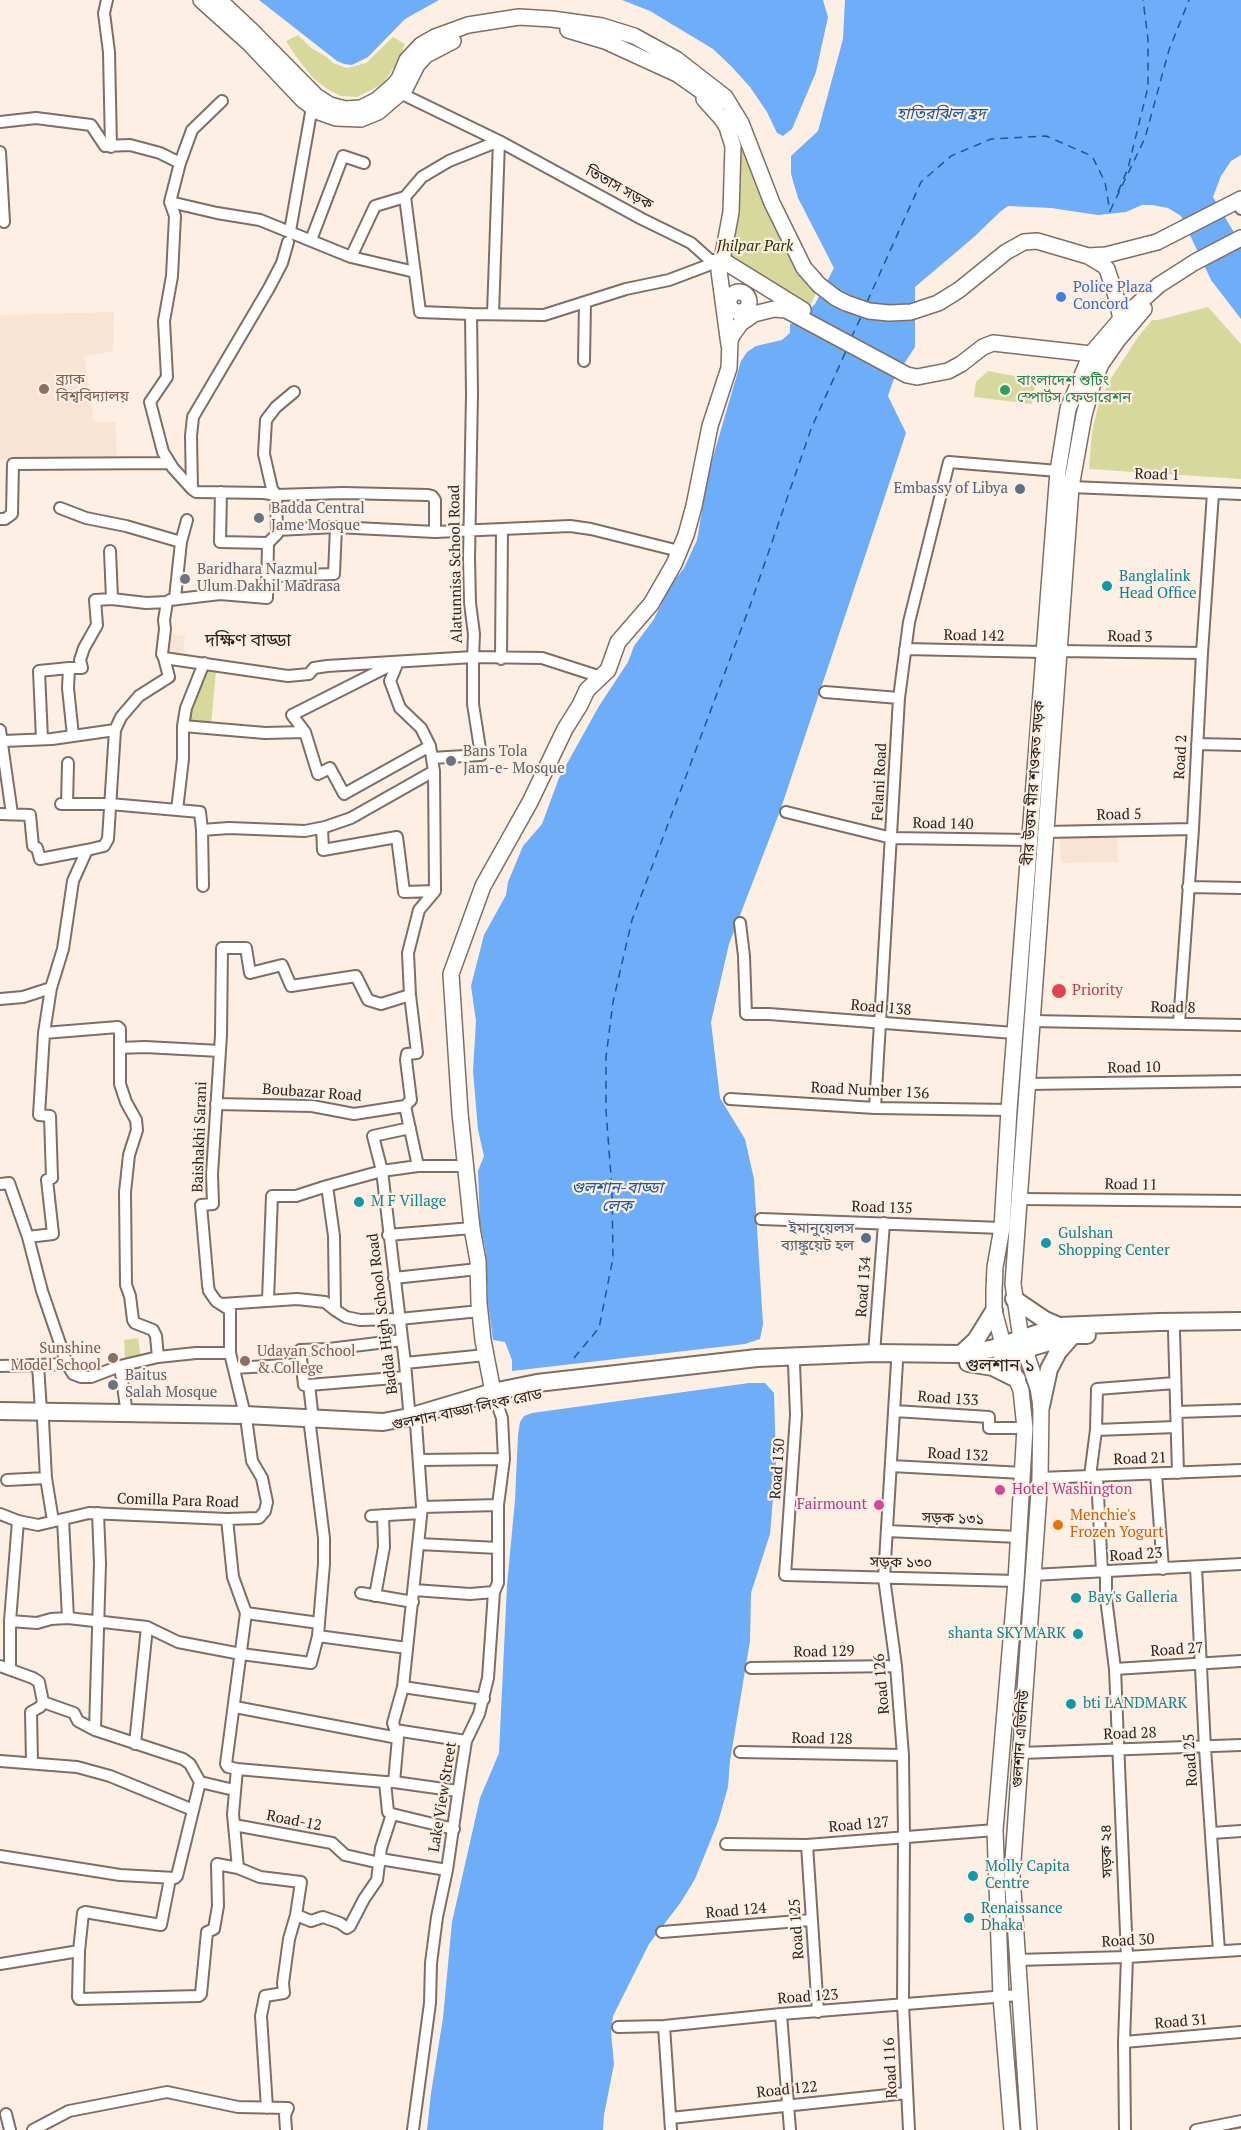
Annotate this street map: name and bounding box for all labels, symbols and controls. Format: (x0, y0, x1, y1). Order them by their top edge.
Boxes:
water label: হাতিরঝিল হ্রদ (896, 104, 986, 124)
street label: তিতাস সড়ক (582, 162, 656, 214)
park label: Jhilpar Park (717, 238, 793, 256)
place label: Police Plaza Concord (1073, 279, 1153, 314)
marker: Police Plaza Concord (1054, 290, 1068, 304)
place label: ব্র্যাক বিশ্ববিদ্যালয় (56, 371, 129, 406)
place label: বাংলাদেশ শুটিং স্পোর্টস ফেডারেশন (1017, 372, 1131, 407)
marker: ব্র্যাক বিশ্ববিদ্যালয় (37, 382, 51, 396)
marker: বাংলাদেশ শুটিং স্পোর্টস ফেডারেশন (998, 383, 1012, 397)
street label: Road 1 (1134, 465, 1180, 485)
place label: Embassy of Libya (893, 480, 1008, 498)
marker: Embassy of Libya (1013, 482, 1027, 496)
street label: Alatunnisa School Road (446, 485, 466, 643)
place label: Badda Central Jame Mosque (271, 500, 365, 535)
marker: Badda Central Jame Mosque (252, 511, 266, 525)
place label: Baridhara Nazmul Ulum Dakhil Madrasa (197, 561, 341, 596)
place label: Banglalink Head Office (1119, 568, 1197, 603)
marker: Baridhara Nazmul Ulum Dakhil Madrasa (178, 572, 192, 586)
marker: Banglalink Head Office (1100, 579, 1114, 593)
street label: Road 142 (943, 626, 1005, 646)
street label: Road 3 (1107, 628, 1153, 646)
district label: দক্ষিণ বাড্ডা (205, 630, 291, 652)
street label: বীর উত্তম মীর শওকত সড়ক (1019, 700, 1049, 866)
street label: Road 2 (1171, 734, 1191, 780)
street label: Felani Road (869, 742, 891, 822)
place label: Bans Tola Jam-e- Mosque (463, 743, 565, 778)
marker: Bans Tola Jam-e- Mosque (444, 754, 458, 768)
street label: Road 5 (1096, 806, 1142, 824)
street label: Road 140 (912, 814, 974, 834)
marker: Priority (1050, 982, 1068, 1000)
place label: Priority (1072, 982, 1123, 1000)
street label: Road 138 (850, 996, 912, 1020)
street label: Road 8 (1150, 999, 1196, 1017)
street label: Road 10 (1107, 1059, 1161, 1077)
street label: Road Number 136 (810, 1079, 930, 1103)
street label: Baishakhi Sarani (189, 1081, 211, 1193)
street label: Boubazar Road (262, 1081, 362, 1105)
street label: Road 11 (1104, 1176, 1158, 1194)
water label: গুলশান-বাড্ডা লেক (571, 1178, 663, 1216)
place label: M F Village (371, 1193, 446, 1211)
marker: M F Village (352, 1195, 366, 1209)
street label: Road 135 (851, 1198, 913, 1218)
place label: ইমানুয়েলস ব্যাঙ্কুয়েট হল (781, 1220, 854, 1255)
place label: Gulshan Shopping Center (1058, 1225, 1170, 1260)
marker: ইমানুয়েলস ব্যাঙ্কুয়েট হল (859, 1231, 873, 1245)
street label: Badda High School Road (364, 1232, 402, 1396)
marker: Gulshan Shopping Center (1039, 1236, 1053, 1250)
street label: Road 134 (853, 1256, 875, 1318)
place label: Sunshine Model School (11, 1340, 101, 1375)
place label: Udayan School & College (257, 1343, 356, 1378)
marker: Sunshine Model School (106, 1351, 120, 1365)
marker: Udayan School & College (238, 1354, 252, 1368)
district label: গুলশান ১ (965, 1355, 1035, 1377)
place label: Baitus Salah Mosque (125, 1367, 217, 1402)
marker: Baitus Salah Mosque (106, 1378, 120, 1392)
street label: গুলশান বাড্ডা লিংক রোড (390, 1385, 544, 1435)
street label: Road 133 (917, 1388, 979, 1410)
street label: Road 130 (767, 1438, 789, 1500)
street label: Road 132 (927, 1444, 989, 1466)
street label: Road 21 (1113, 1449, 1167, 1469)
place label: Hotel Washington (1012, 1481, 1132, 1499)
marker: Hotel Washington (993, 1483, 1007, 1497)
street label: Comilla Para Road (117, 1490, 239, 1512)
place label: Fairmount (797, 1496, 867, 1514)
marker: Fairmount (872, 1498, 886, 1512)
place label: Menchie's Frozen Yogurt (1070, 1507, 1164, 1542)
street label: সড়ক ১৩১ (921, 1509, 985, 1529)
marker: Menchie's Frozen Yogurt (1051, 1518, 1065, 1532)
street label: Road 23 (1109, 1544, 1163, 1566)
street label: সড়ক ১৩০ (870, 1553, 932, 1573)
place label: Bay's Galleria (1088, 1589, 1178, 1607)
marker: Bay's Galleria (1069, 1591, 1083, 1605)
place label: shanta SKYMARK (948, 1625, 1066, 1643)
marker: shanta SKYMARK (1071, 1627, 1085, 1641)
street label: Road 27 (1150, 1639, 1204, 1661)
street label: Road 129 (793, 1642, 855, 1662)
street label: Road 126 (870, 1653, 894, 1715)
street label: গুলশান এভিনিউ (1009, 1689, 1033, 1789)
place label: bti LANDMARK (1083, 1695, 1187, 1713)
marker: bti LANDMARK (1064, 1697, 1078, 1711)
street label: Road 28 (1103, 1724, 1157, 1744)
street label: Road 128 (791, 1729, 853, 1749)
street label: Road 25 (1180, 1733, 1202, 1787)
street label: Lake View Street (425, 1741, 461, 1853)
street label: Road-12 (265, 1807, 323, 1835)
street label: Road 127 (828, 1813, 890, 1837)
street label: সড়ক ২৪ (1097, 1824, 1117, 1878)
place label: Molly Capita Centre (985, 1858, 1070, 1893)
marker: Molly Capita Centre (966, 1869, 980, 1883)
street label: Road 125 (786, 1898, 808, 1960)
street label: Road 124 (705, 1899, 767, 1923)
place label: Renaissance Dhaka (981, 1900, 1063, 1935)
marker: Renaissance Dhaka (962, 1911, 976, 1925)
street label: Road 30 (1101, 1931, 1155, 1951)
street label: Road 123 (777, 1986, 839, 2008)
street label: Road 31 (1154, 2011, 1208, 2033)
street label: Road 116 (880, 2037, 902, 2099)
street label: Road 122 (756, 2078, 818, 2102)

